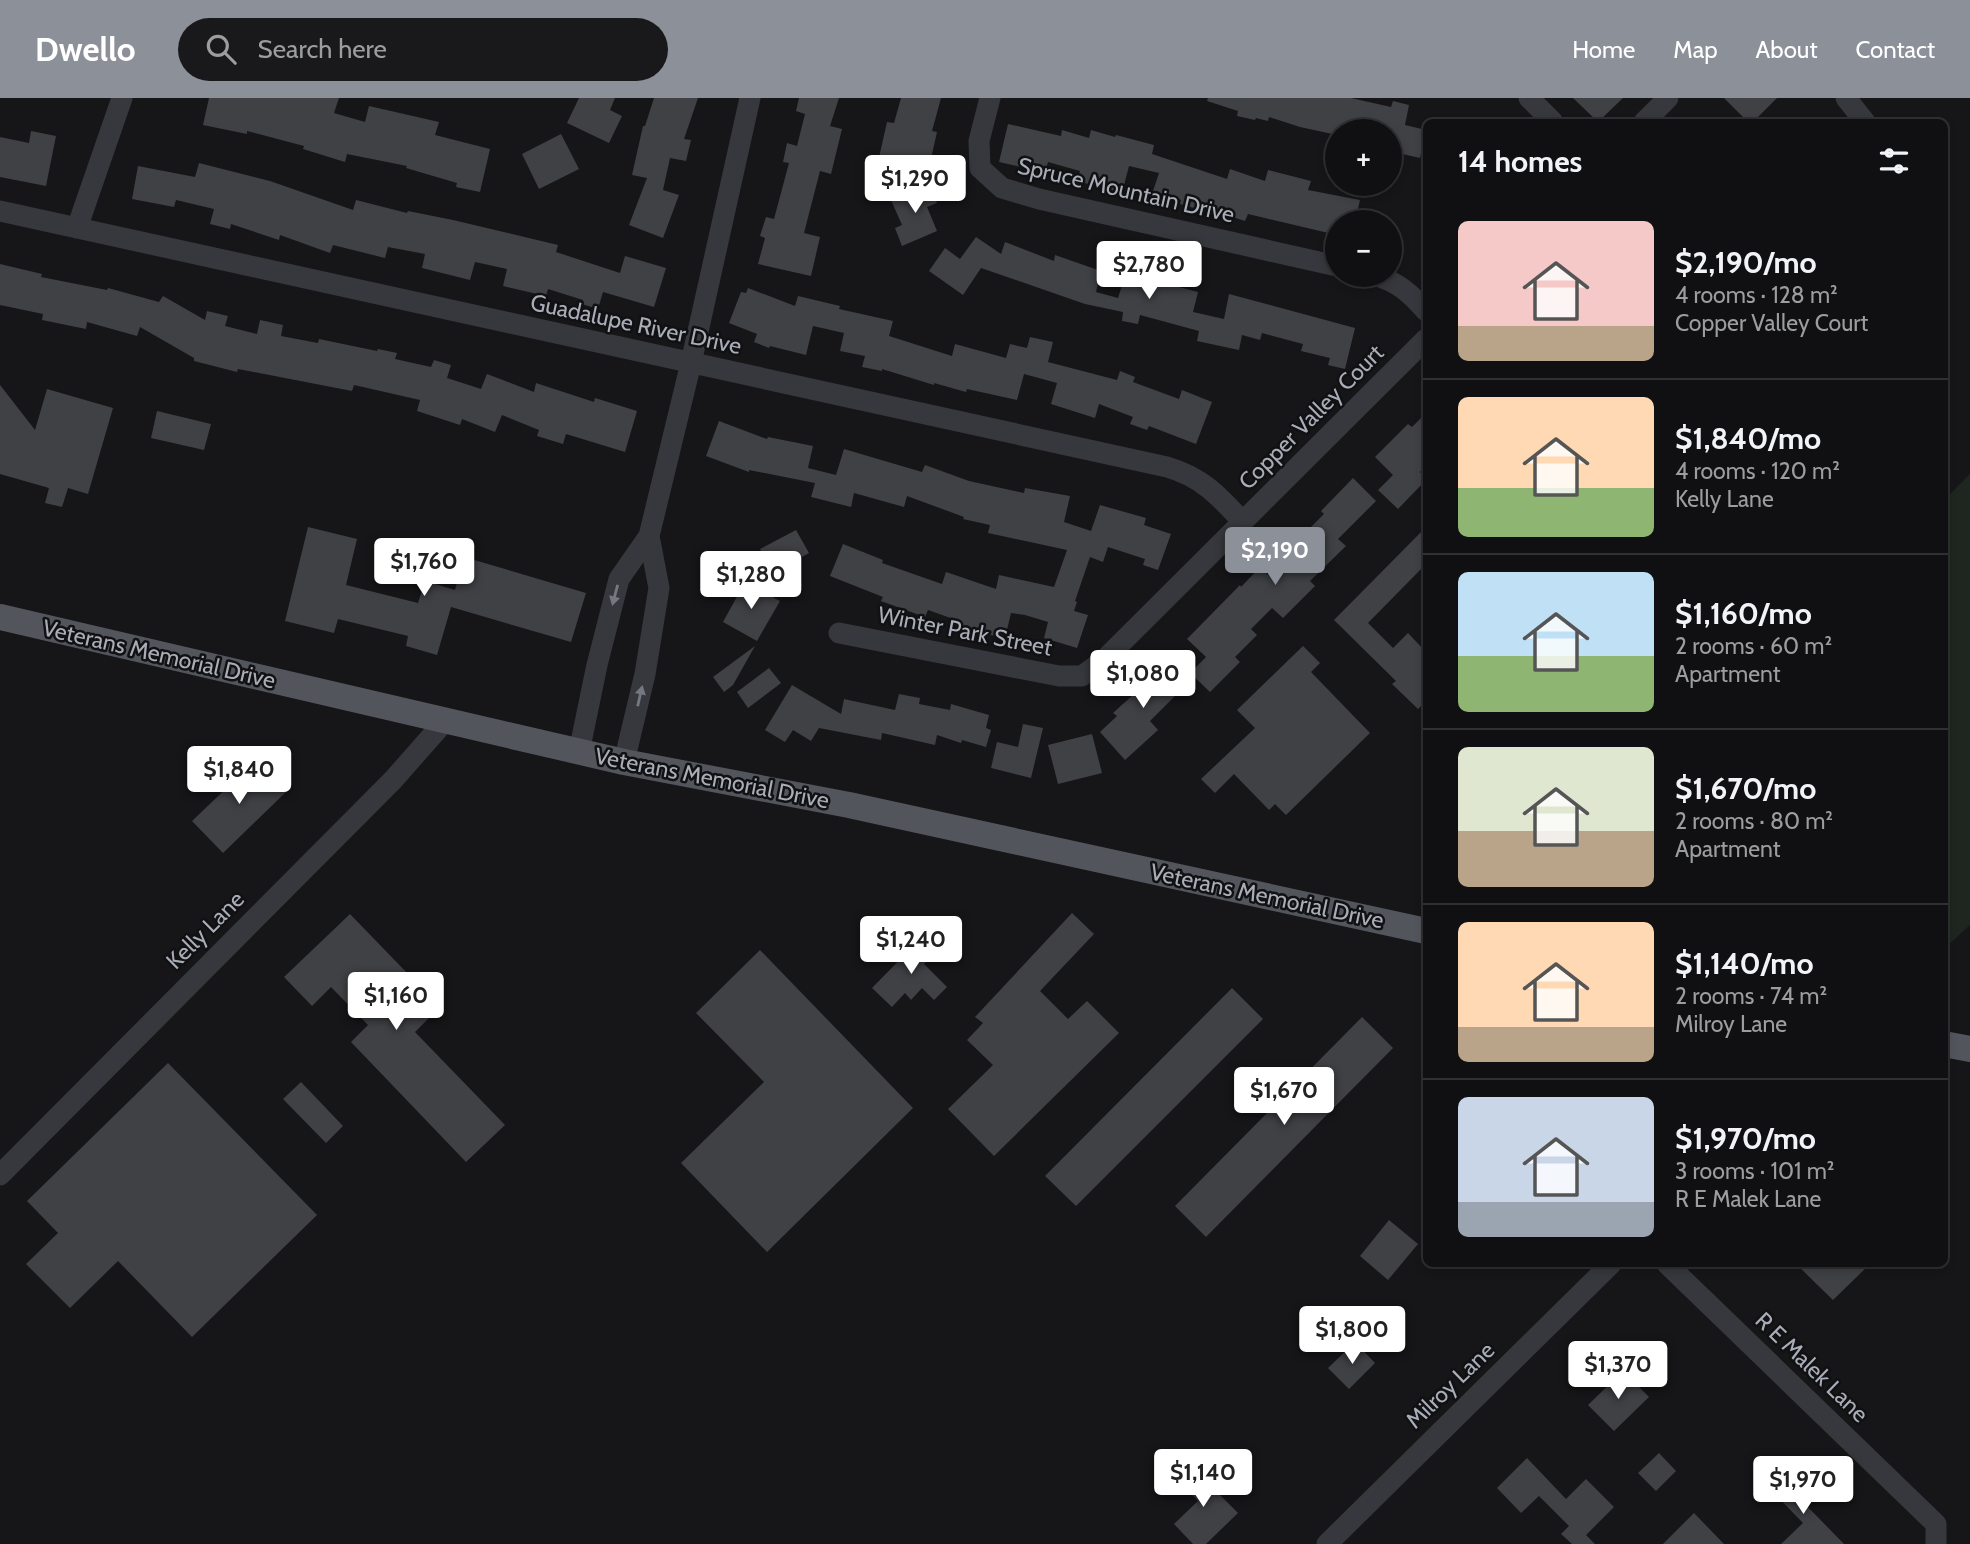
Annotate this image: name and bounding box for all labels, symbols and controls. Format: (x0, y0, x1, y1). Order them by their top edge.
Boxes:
search box (178, 18, 668, 81)
text: Dwello (35, 29, 136, 69)
icon: search (202, 30, 240, 68)
text: Search here (258, 33, 387, 65)
text: Home (1572, 35, 1635, 64)
text: Map (1673, 35, 1718, 64)
text: About (1756, 35, 1818, 64)
text: Contact (1856, 35, 1935, 64)
map controls (1325, 119, 1402, 287)
button: + (1325, 119, 1402, 196)
icon: filters (1875, 142, 1913, 180)
text: 14 homes (1458, 143, 1582, 180)
street label: Spruce Mountain Drive (1015, 151, 1237, 229)
pin: $1,290 (858, 156, 972, 215)
text: $1,290 (881, 164, 949, 192)
button: − (1325, 210, 1402, 287)
pin: $2,780 (1092, 242, 1206, 301)
text: $2,190/mo (1675, 244, 1817, 281)
icon: home (1514, 249, 1598, 333)
text: $2,780 (1113, 250, 1185, 278)
text: 4 rooms · 128 m² (1675, 281, 1838, 309)
street label: Guadalupe River Drive (528, 288, 744, 360)
text: Copper Valley Court (1675, 309, 1868, 337)
street label: Copper Valley Court (1233, 339, 1389, 495)
text: $1,840/mo (1675, 420, 1821, 457)
icon: home (1514, 425, 1598, 509)
text: 4 rooms · 120 m² (1675, 457, 1840, 485)
text: Kelly Lane (1675, 485, 1774, 513)
pin: $2,190 (1218, 528, 1332, 587)
text: $2,190 (1241, 536, 1309, 564)
pin: $1,760 (367, 538, 481, 598)
text: $1,760 (390, 547, 458, 575)
pin: $1,280 (694, 552, 808, 611)
text: $1,280 (716, 560, 786, 588)
one-way arrow (610, 585, 620, 606)
text: $1,160/mo (1675, 595, 1812, 632)
street label: Winter Park Street (876, 600, 1055, 662)
icon: home (1514, 600, 1598, 684)
street label: Veterans Memorial Drive (40, 614, 278, 694)
text: 2 rooms · 60 m² (1675, 632, 1832, 660)
pin: $1,080 (1086, 650, 1200, 710)
text: $1,080 (1106, 659, 1180, 687)
text: Apartment (1675, 660, 1780, 688)
one-way arrow (635, 684, 646, 706)
street label: Veterans Memorial Drive (593, 742, 832, 814)
pin: $1,840 (182, 746, 296, 806)
text: $1,840 (203, 755, 275, 783)
text: $1,670/mo (1675, 770, 1816, 807)
icon: home (1514, 775, 1598, 859)
text: 2 rooms · 80 m² (1675, 807, 1833, 835)
text: Apartment (1675, 835, 1780, 863)
street label: Veterans Memorial Drive (1148, 858, 1386, 934)
street label: Kelly Lane (160, 885, 250, 975)
pin: $1,240 (854, 916, 968, 976)
text: $1,240 (876, 925, 946, 953)
text: $1,140/mo (1675, 945, 1814, 982)
icon: home (1514, 950, 1598, 1034)
pin: $1,160 (339, 972, 453, 1032)
text: $1,160 (364, 981, 428, 1009)
text: 2 rooms · 74 m² (1675, 982, 1827, 1010)
text: Milroy Lane (1675, 1010, 1787, 1038)
pin: $1,670 (1227, 1068, 1341, 1127)
text: $1,670 (1250, 1076, 1318, 1104)
text: $1,970/mo (1675, 1120, 1816, 1157)
icon: home (1514, 1125, 1598, 1209)
text: 3 rooms · 101 m² (1675, 1157, 1834, 1185)
text: R E Malek Lane (1675, 1185, 1821, 1213)
pin: $1,800 (1295, 1306, 1409, 1366)
street label: R E Malek Lane (1750, 1306, 1875, 1428)
text: $1,800 (1315, 1315, 1389, 1343)
street label: Milroy Lane (1400, 1336, 1500, 1434)
pin: $1,370 (1561, 1342, 1675, 1401)
text: $1,370 (1584, 1350, 1652, 1378)
pin: $1,140 (1146, 1450, 1260, 1509)
pin: $1,970 (1746, 1456, 1860, 1516)
text: $1,140 (1170, 1458, 1236, 1486)
text: $1,970 (1769, 1465, 1837, 1493)

